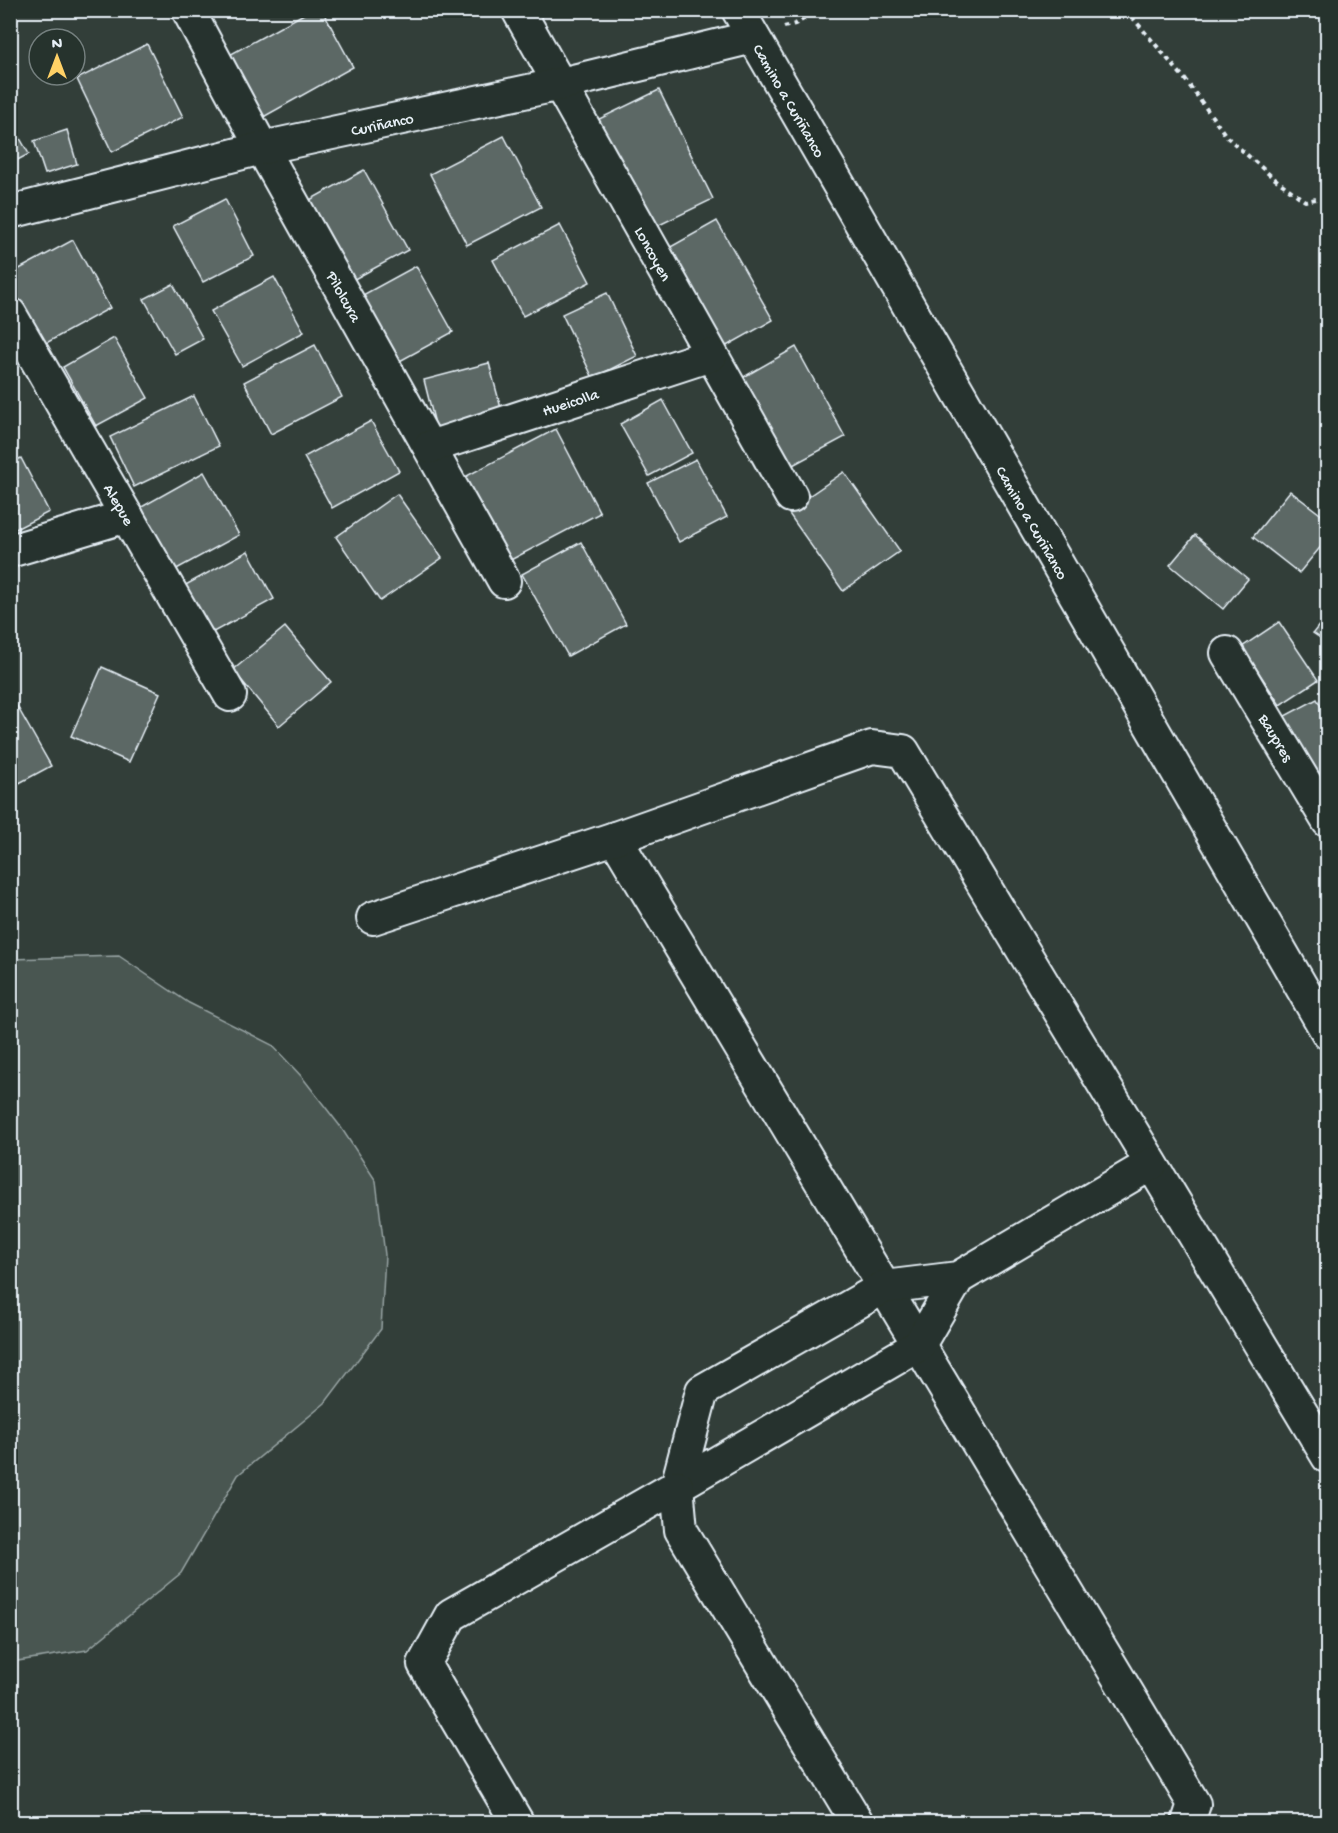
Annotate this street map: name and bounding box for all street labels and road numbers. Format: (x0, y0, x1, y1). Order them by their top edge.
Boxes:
street label: Camino a Curiñanco (747, 42, 827, 162)
street label: Curiñanco (350, 111, 416, 142)
street label: Loncoyen (628, 224, 674, 286)
street label: Pilolcura (320, 268, 364, 327)
street label: Hueicolla (541, 386, 603, 422)
street label: Camino a Curiñanco (990, 464, 1070, 584)
street label: Alepue (98, 482, 137, 531)
street label: Baupres (1252, 711, 1296, 767)

